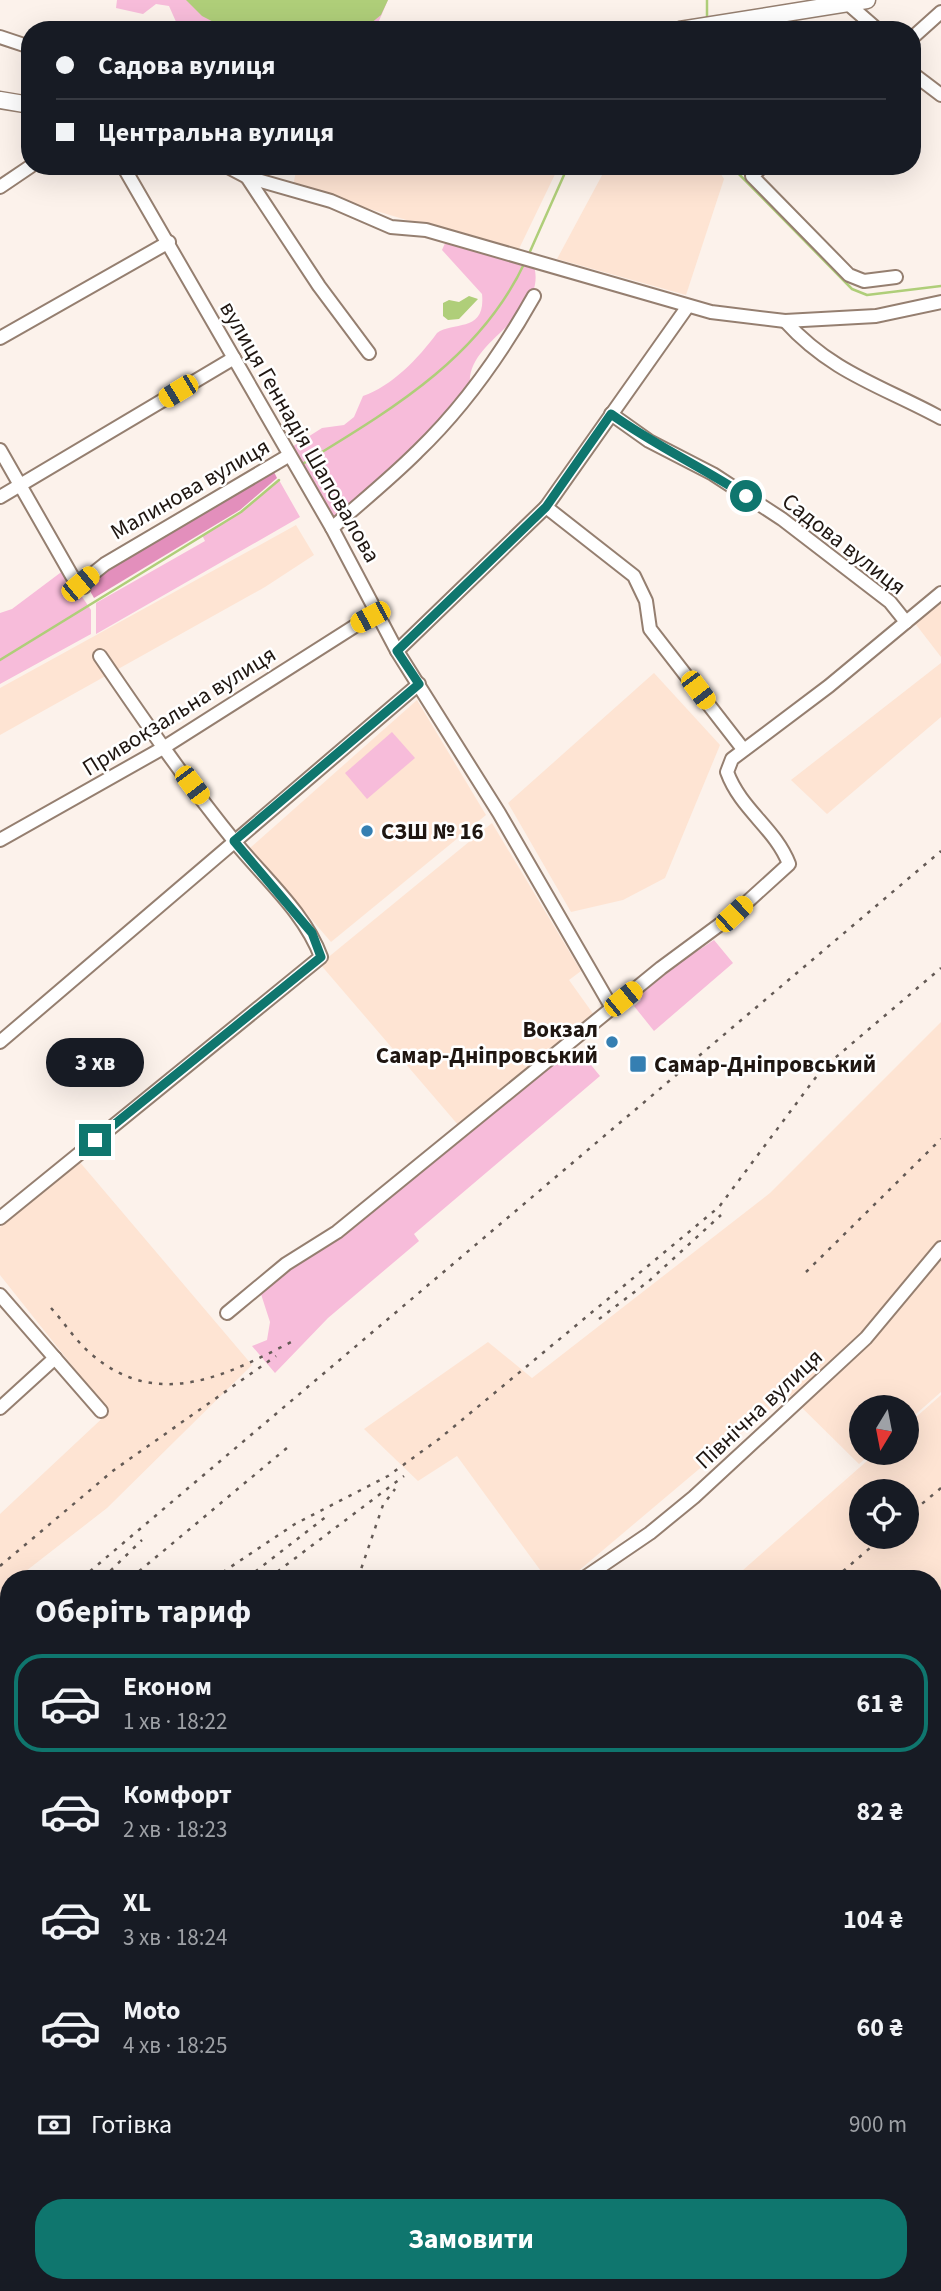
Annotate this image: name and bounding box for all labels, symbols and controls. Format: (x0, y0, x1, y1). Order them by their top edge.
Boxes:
text: Садова вулиця (98, 47, 275, 84)
text: Центральна вулиця (98, 114, 334, 151)
street label: вулиця Геннадія Шаповалова (211, 295, 389, 569)
car (155, 371, 202, 411)
street label: Малинова вулиця (104, 430, 276, 548)
route start (730, 480, 762, 512)
street label: Садова вулиця (775, 485, 913, 603)
car (58, 562, 103, 606)
car (347, 598, 394, 636)
street label: Привокзальна вулиця (76, 638, 282, 784)
car (677, 667, 720, 713)
car (171, 762, 214, 808)
place label: СЗШ № 16 (381, 815, 484, 848)
marker: СЗШ № 16 (359, 823, 375, 839)
car (712, 892, 757, 936)
car (601, 978, 646, 1020)
place label: Вокзал Самар-Дніпровський (376, 1013, 598, 1072)
marker: Вокзал Самар-Дніпровський (604, 1034, 620, 1050)
callout: 3 хв (46, 1038, 144, 1088)
text: 3 хв (75, 1046, 115, 1079)
place label: Самар-Дніпровський (654, 1048, 876, 1081)
marker: Самар-Дніпровський (628, 1054, 648, 1074)
route end (79, 1124, 111, 1156)
street label: Північна вулиця (688, 1341, 830, 1477)
north arrow (849, 1395, 919, 1465)
map controls (849, 1395, 919, 1549)
button: locate (849, 1479, 919, 1549)
text: Оберіть тариф (35, 1589, 251, 1635)
text: Економ (123, 1668, 212, 1705)
icon: car (39, 1672, 102, 1735)
text: 61 ₴ (857, 1685, 903, 1722)
text: 1 хв · 18:22 (123, 1705, 227, 1738)
text: Комфорт (123, 1776, 232, 1813)
icon: car (39, 1780, 102, 1843)
text: 82 ₴ (857, 1793, 903, 1830)
text: 2 хв · 18:23 (123, 1813, 227, 1846)
text: XL (123, 1884, 151, 1921)
icon: car (39, 1888, 102, 1951)
text: 104 ₴ (843, 1901, 903, 1938)
text: 3 хв · 18:24 (123, 1921, 227, 1954)
text: Moto (123, 1992, 180, 2029)
icon: car (39, 1996, 102, 2059)
text: 60 ₴ (857, 2009, 903, 2046)
text: 4 хв · 18:25 (123, 2029, 227, 2062)
icon: cash (35, 2106, 73, 2144)
text: Готівка (91, 2106, 172, 2143)
text: 900 m (849, 2108, 907, 2141)
button: Замовити (35, 2199, 907, 2279)

